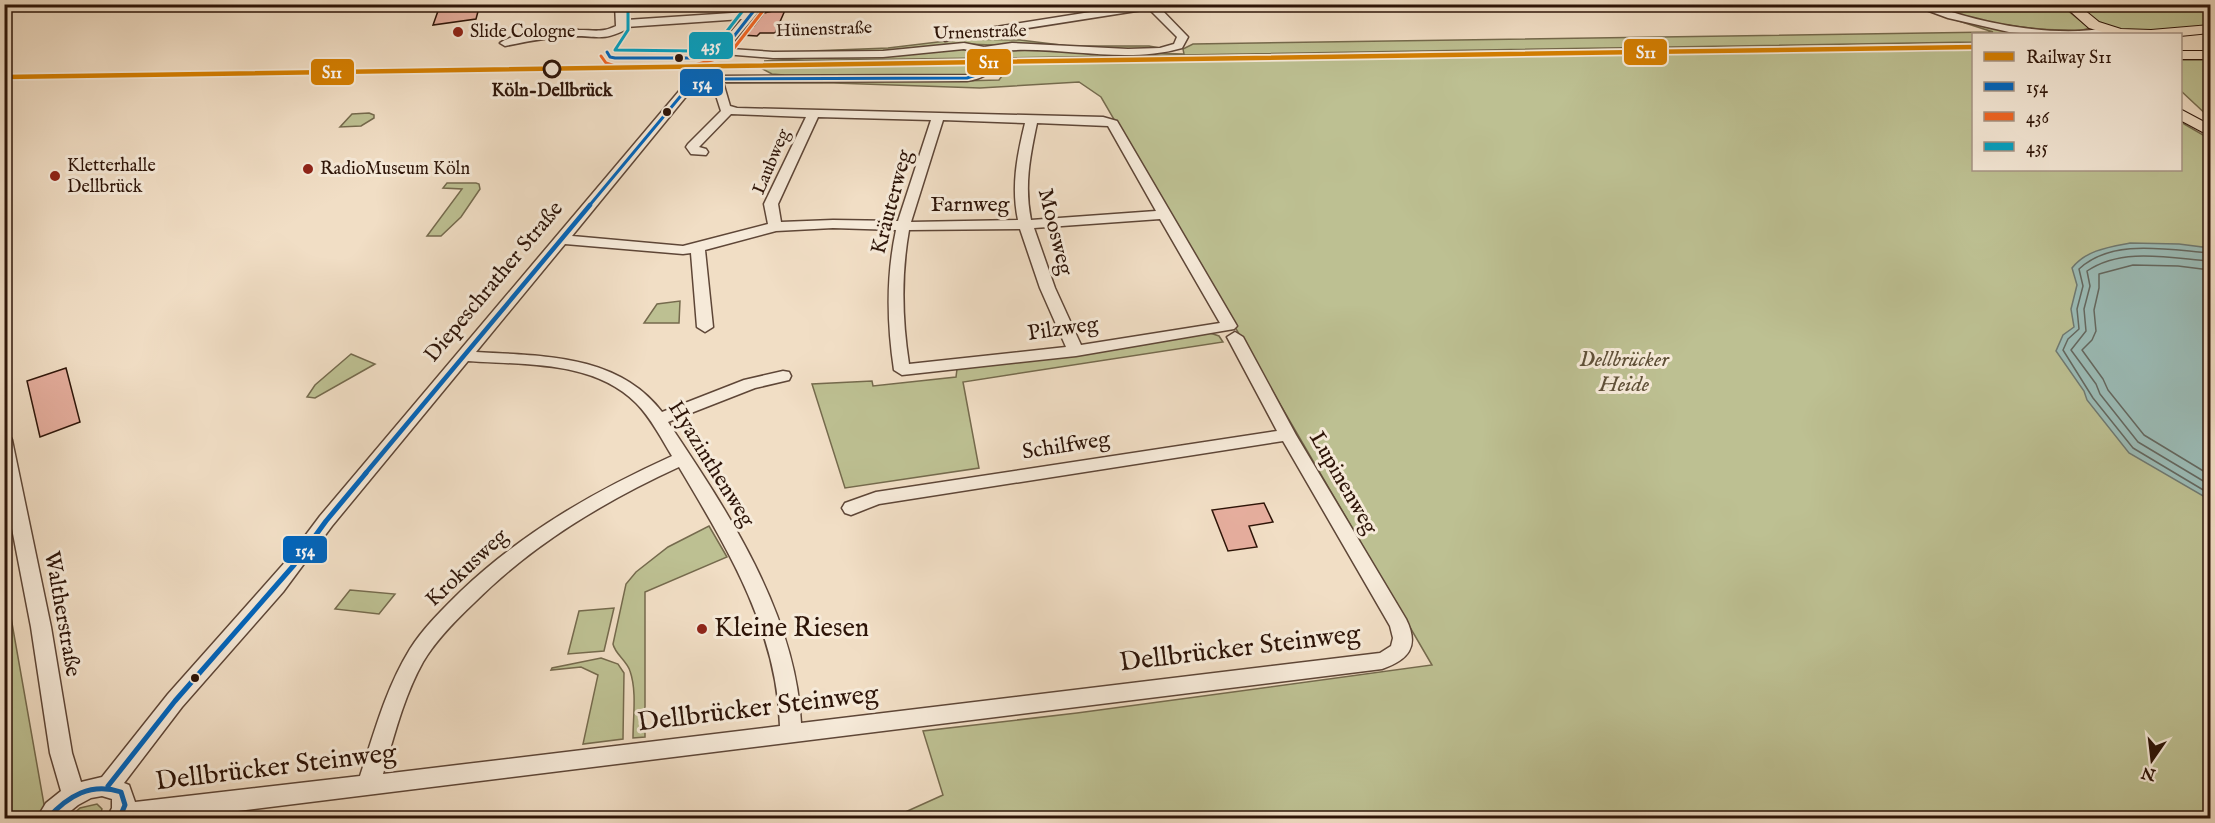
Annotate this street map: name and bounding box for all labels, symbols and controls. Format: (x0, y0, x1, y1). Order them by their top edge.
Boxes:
street label: Hünenstraße (775, 17, 873, 43)
street label: Urnenstraße (933, 20, 1027, 46)
place label: Slide Cologne (470, 21, 575, 44)
marker: Slide Cologne (451, 25, 465, 39)
line badge: 435 (688, 31, 734, 60)
legend (1972, 33, 2182, 171)
text: 435 (701, 37, 721, 57)
line badge: S11 (1623, 38, 1668, 66)
text: S11 (1636, 44, 1656, 64)
text: Railway S11 (2026, 47, 2112, 70)
line badge: S11 (966, 48, 1012, 76)
unlabelled marker (673, 52, 685, 64)
text: S11 (979, 54, 999, 74)
line badge: S11 (310, 58, 355, 86)
marker: Köln-Dellbrück (543, 60, 561, 78)
text: S11 (322, 64, 342, 84)
line badge: 154 (679, 68, 724, 97)
text: 154 (692, 75, 713, 95)
text: 154 (2026, 77, 2048, 100)
place label: Köln-Dellbrück (492, 80, 614, 103)
unlabelled marker (661, 106, 673, 118)
text: 436 (2026, 107, 2050, 130)
street label: Laubweg (748, 125, 796, 198)
text: 435 (2026, 137, 2049, 160)
street label: Kräuterweg (865, 146, 920, 257)
place label: Kletterhalle Dellbrück (67, 155, 156, 199)
place label: RadioMuseum Köln (320, 158, 470, 181)
marker: RadioMuseum Köln (301, 162, 315, 176)
marker: Kletterhalle Dellbrück (48, 169, 62, 183)
street label: Moosweg (1031, 186, 1080, 279)
street label: Farnweg (930, 191, 1011, 219)
street label: Diepeschrather Straße (418, 196, 570, 368)
street label: Pilzweg (1026, 310, 1101, 348)
park label: Dellbrücker Heide (1579, 346, 1670, 399)
street label: Hyazinthenweg (661, 396, 761, 533)
street label: Schilfweg (1020, 425, 1113, 467)
street label: Lupinenweg (1302, 426, 1384, 540)
street label: Krokusweg (420, 522, 515, 613)
line badge: 154 (282, 535, 328, 564)
text: 154 (295, 542, 316, 562)
street label: Waltherstraße (37, 549, 87, 679)
place label: Kleine Riesen (714, 612, 869, 646)
street label: Dellbrücker Steinweg (1118, 617, 1363, 681)
marker: Kleine Riesen (695, 622, 709, 636)
unlabelled marker (189, 672, 201, 684)
street label: Dellbrücker Steinweg (636, 677, 881, 741)
north arrow (2122, 730, 2182, 790)
street label: Dellbrücker Steinweg (154, 736, 399, 800)
text: N (2140, 761, 2159, 784)

